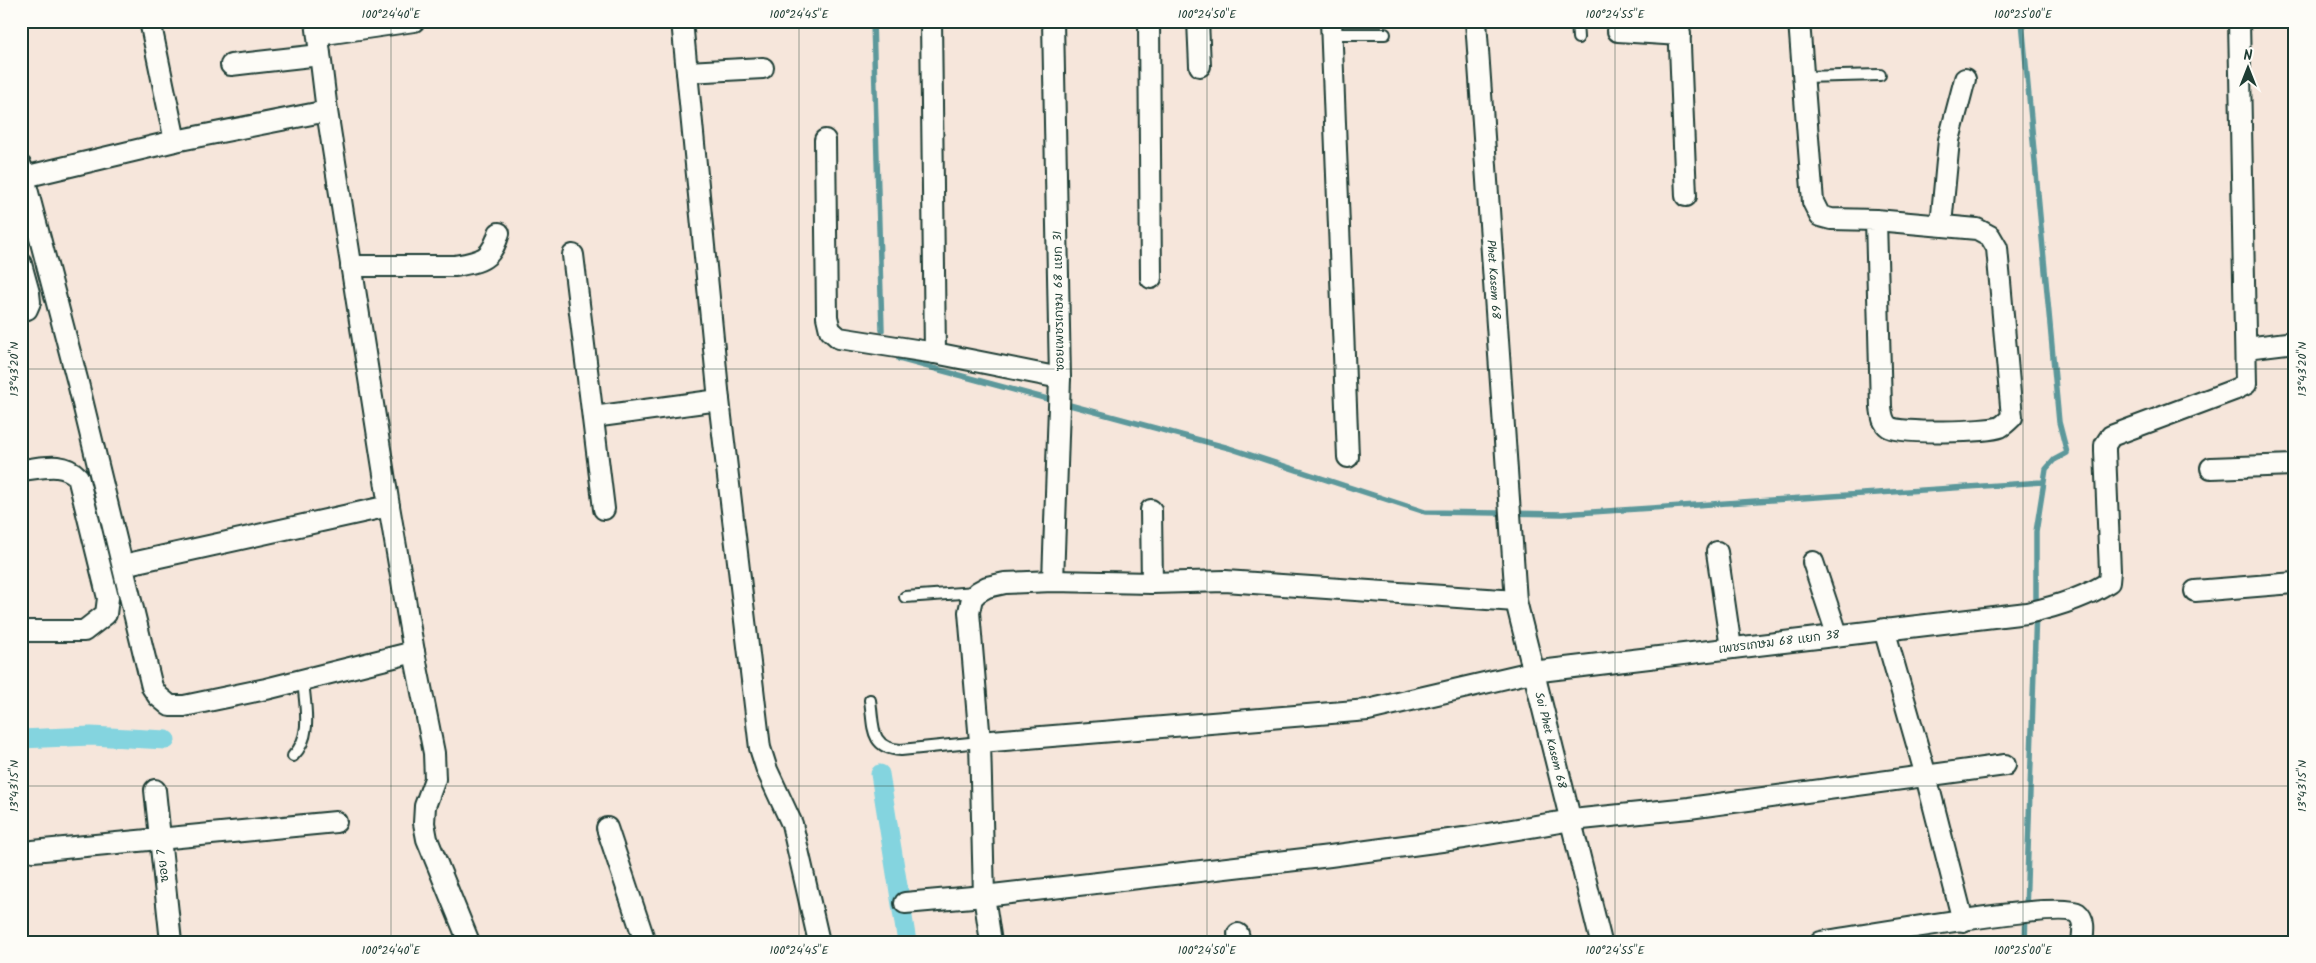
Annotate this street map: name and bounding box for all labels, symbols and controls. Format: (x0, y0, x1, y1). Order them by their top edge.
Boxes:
text: 100°24'40"E (362, 5, 421, 24)
text: 100°24'45"E (769, 5, 830, 24)
text: 100°24'50"E (1178, 5, 1237, 24)
text: 100°24'55"E (1585, 5, 1645, 24)
text: 100°25'00"E (1994, 5, 2053, 24)
north arrow (2224, 42, 2274, 92)
text: N (2244, 45, 2253, 67)
street label: ซอยเพชรเกษม 68 แยก 31 (1048, 230, 1070, 371)
street label: Phet Kasem 68 (1482, 239, 1506, 320)
text: 13°43'20"N (5, 342, 24, 396)
text: 13°43'20"N (2293, 342, 2312, 396)
street label: เพชรเกษม 68 แยก 38 (1717, 625, 1841, 659)
street label: Soi Phet Kasem 68 (1530, 690, 1572, 791)
text: 13°43'15"N (5, 760, 24, 812)
text: 13°43'15"N (2293, 760, 2312, 812)
street label: ซอย 7 (152, 848, 174, 883)
text: 100°24'40"E (362, 941, 421, 960)
text: 100°24'45"E (769, 941, 830, 960)
text: 100°24'50"E (1178, 941, 1237, 960)
text: 100°24'55"E (1585, 941, 1645, 960)
text: 100°25'00"E (1994, 941, 2053, 960)

